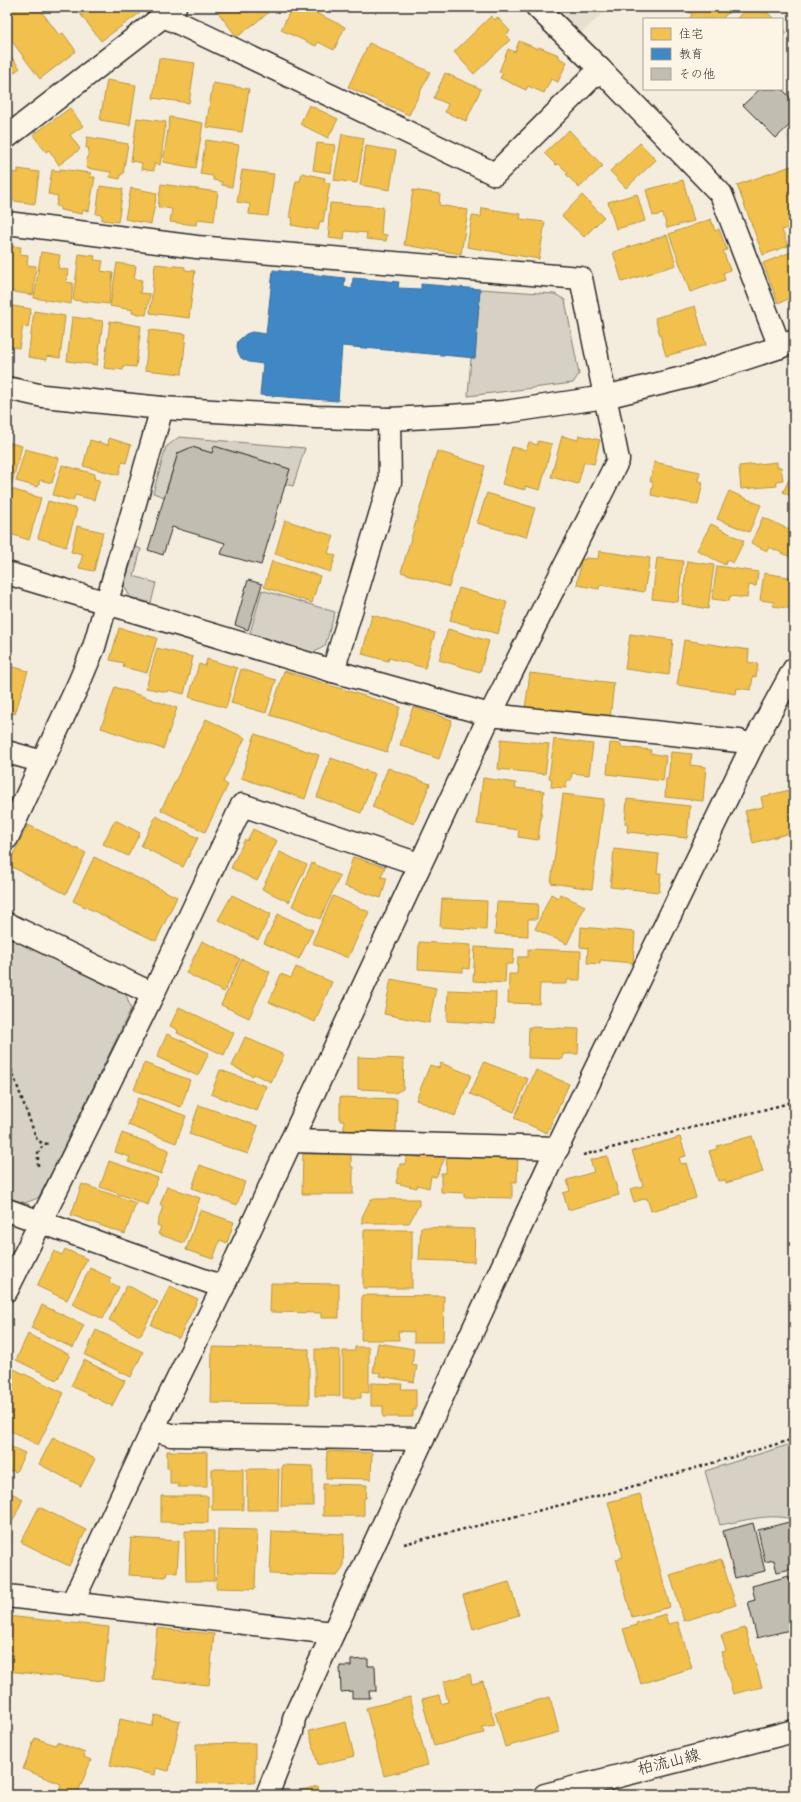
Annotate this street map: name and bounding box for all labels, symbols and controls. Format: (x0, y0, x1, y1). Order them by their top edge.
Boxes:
legend (643, 18, 783, 90)
text: 住宅 (679, 26, 703, 44)
text: 教育 (679, 46, 703, 64)
text: その他 (679, 66, 715, 84)
street label: 柏流山線 (635, 1744, 703, 1782)

